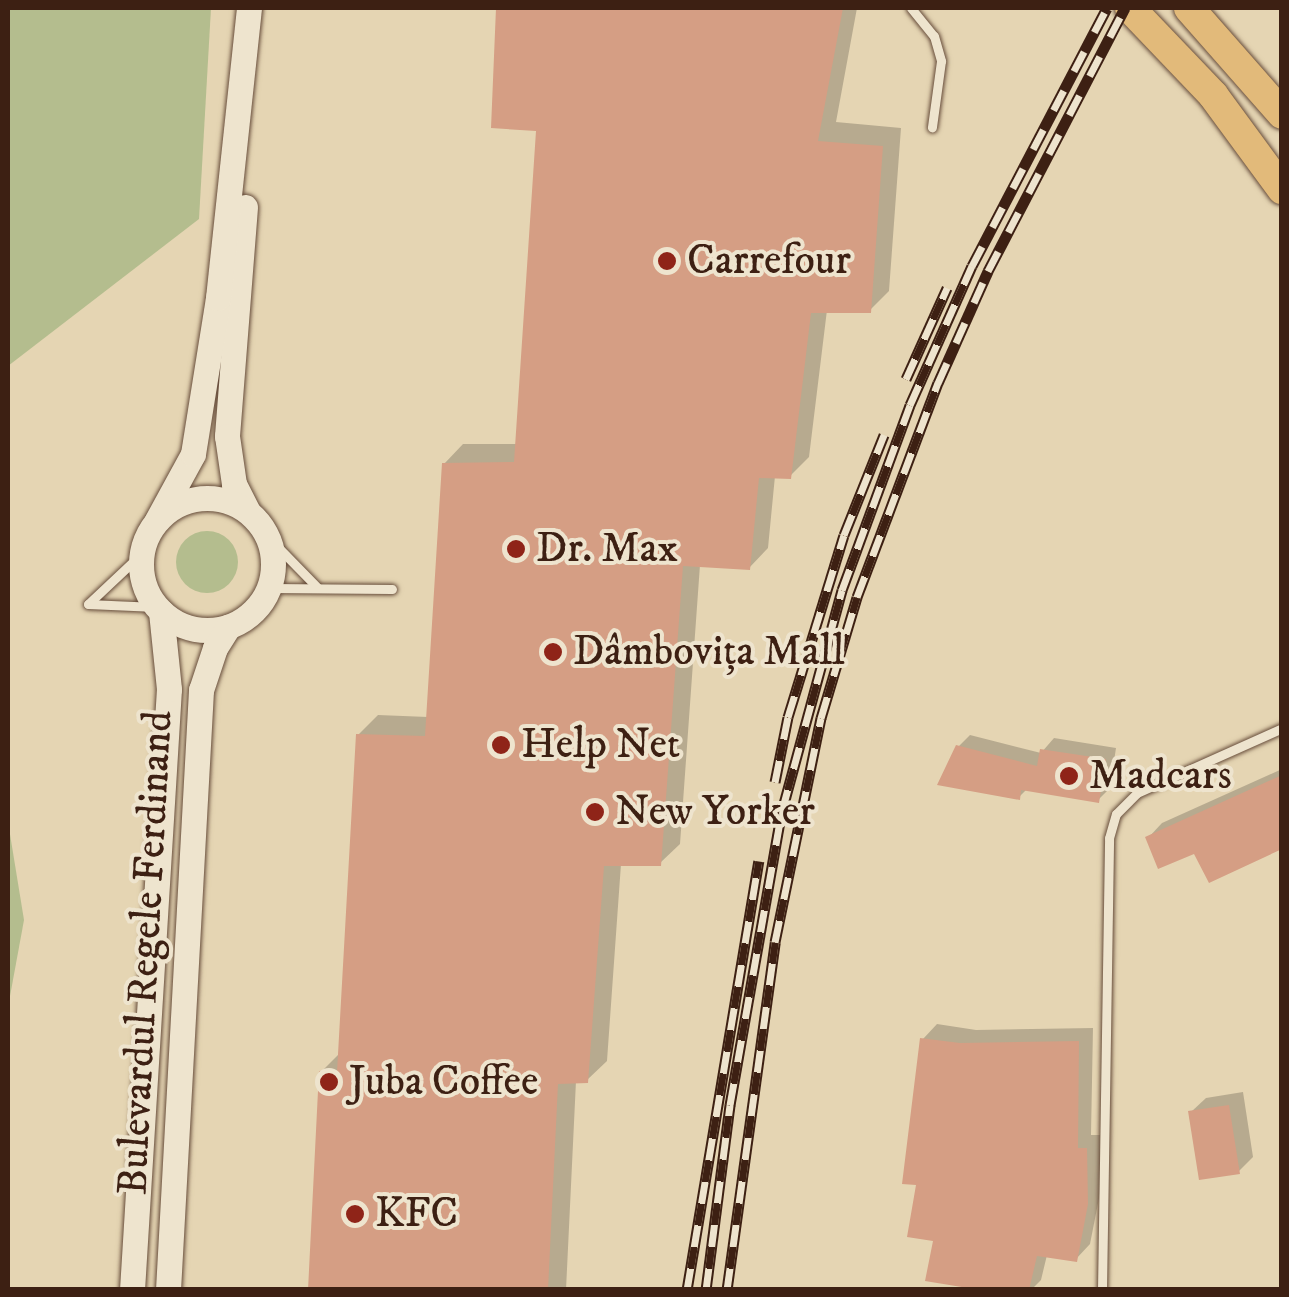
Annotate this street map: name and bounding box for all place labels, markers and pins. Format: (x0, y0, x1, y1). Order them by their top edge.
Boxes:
place label: Carrefour (687, 236, 851, 286)
marker: Carrefour (656, 250, 678, 272)
place label: Dr. Max (536, 524, 678, 574)
marker: Dr. Max (505, 538, 527, 560)
place label: Dâmbovița Mall (573, 627, 845, 677)
marker: Dâmbovița Mall (542, 641, 564, 663)
place label: Help Net (521, 720, 680, 770)
marker: Help Net (490, 734, 512, 756)
place label: Madcars (1089, 751, 1232, 801)
marker: Madcars (1058, 765, 1080, 787)
place label: New Yorker (615, 787, 815, 837)
marker: New Yorker (584, 801, 606, 823)
place label: Juba Coffee (349, 1057, 538, 1107)
marker: Juba Coffee (318, 1071, 340, 1093)
place label: KFC (375, 1189, 458, 1239)
marker: KFC (344, 1203, 366, 1225)

